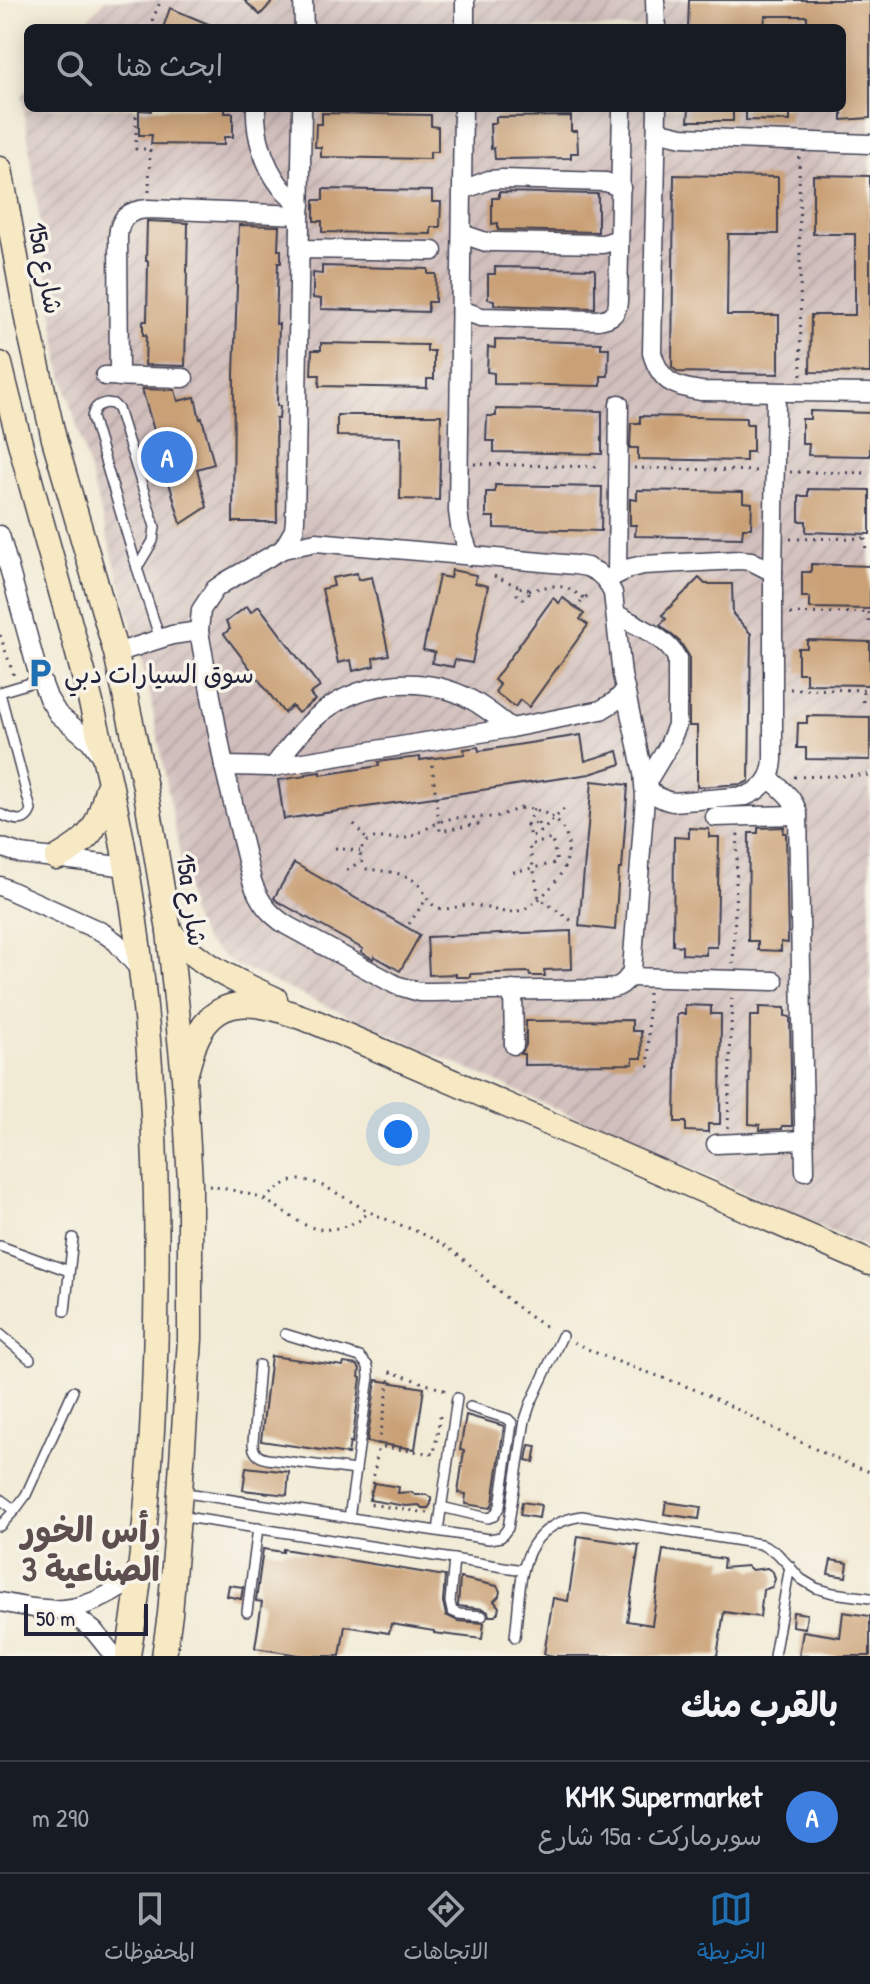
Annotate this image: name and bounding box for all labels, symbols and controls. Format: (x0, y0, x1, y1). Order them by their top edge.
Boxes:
search box (24, 24, 846, 112)
text: ابحث هنا (116, 45, 223, 85)
icon: search (52, 46, 96, 90)
street label: 15a شارع (19, 219, 72, 317)
pin: A (141, 427, 193, 487)
parking icon: سوق السيارات دبي (23, 656, 57, 690)
place label: سوق السيارات دبي (64, 656, 254, 697)
street label: 15a شارع (167, 852, 216, 949)
your location (378, 1114, 418, 1154)
district label: رأس الخور الصناعية 3 (18, 1507, 161, 1592)
scale bar (24, 1600, 148, 1636)
text: 50 m (36, 1603, 75, 1633)
text: بالقرب منك (681, 1682, 838, 1728)
text: KMK Supermarket (565, 1776, 762, 1816)
text: 290 m (32, 1800, 89, 1835)
text: A (806, 1800, 818, 1835)
text: سوبرماركت · 15a شارع (538, 1818, 762, 1853)
tab: المحفوظات (104, 1887, 195, 1971)
tab: الاتجاهات (404, 1887, 488, 1971)
tab: الخريطة (697, 1887, 766, 1971)

